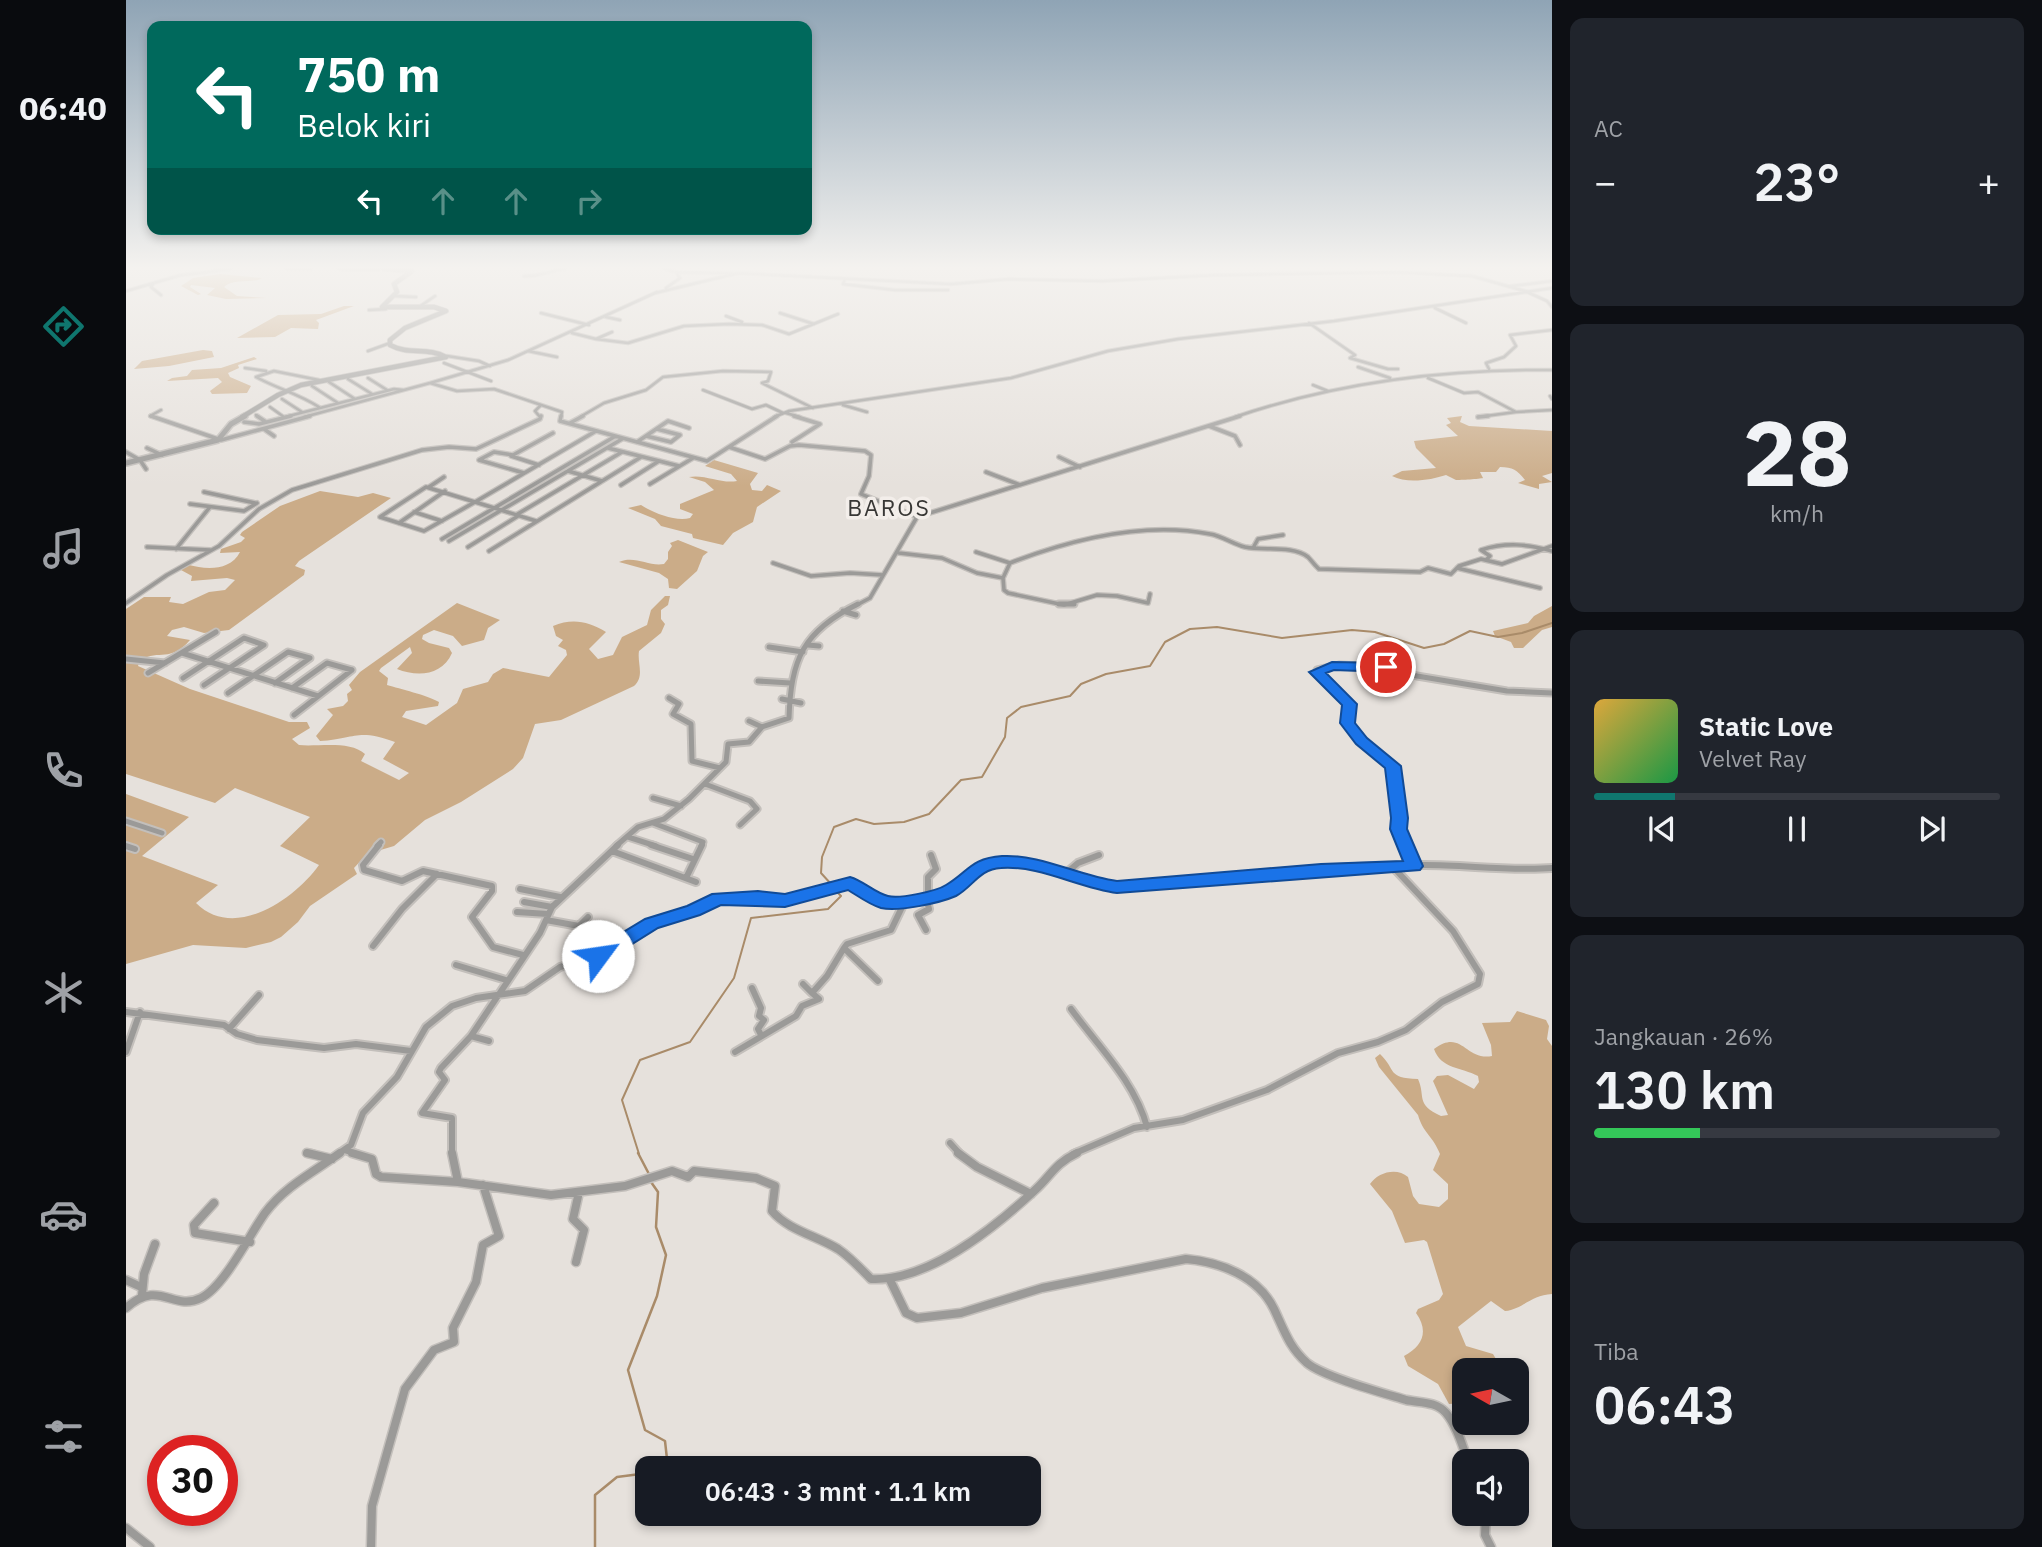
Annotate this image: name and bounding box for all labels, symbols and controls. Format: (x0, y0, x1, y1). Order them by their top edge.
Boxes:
text: 750 m (297, 42, 441, 105)
icon: left (182, 49, 273, 140)
text: 06:40 (19, 87, 107, 129)
text: Belok kiri (297, 104, 431, 146)
text: AC (1594, 113, 1623, 143)
text: 23° (1754, 148, 1840, 215)
text: − (1594, 157, 1617, 206)
text: + (1977, 157, 2000, 206)
icon: left (351, 182, 389, 220)
icon: ahead (424, 182, 462, 220)
icon: ahead (497, 182, 535, 220)
icon: right (570, 182, 608, 220)
icon: directions (39, 302, 88, 351)
text: 28 (1742, 393, 1852, 511)
district label: BAROS (847, 492, 931, 522)
text: km/h (1770, 498, 1824, 528)
icon: music (39, 524, 88, 573)
pin (1356, 637, 1416, 697)
icon: arrive (1367, 648, 1405, 686)
text: Static Love (1699, 709, 1833, 743)
text: Velvet Ray (1699, 743, 1806, 773)
icon: phone (39, 746, 88, 795)
icon: previous (1643, 810, 1681, 848)
icon: pause (1778, 810, 1816, 848)
icon: next (1913, 810, 1951, 848)
position arrow (561, 919, 635, 993)
icon: climate (39, 968, 88, 1017)
text: Jangkauan · 26% (1594, 1021, 1773, 1051)
text: 130 km (1594, 1056, 1775, 1123)
icon: car (39, 1190, 88, 1239)
text: Tiba (1594, 1336, 1639, 1366)
north arrow (1452, 1358, 1530, 1435)
map controls (1452, 1358, 1529, 1526)
text: 06:43 (1594, 1371, 1735, 1438)
icon: filters (39, 1412, 88, 1461)
speed limit sign: 30 (147, 1435, 238, 1526)
button: sound (1452, 1449, 1529, 1526)
text: 06:43 · 3 mnt · 1.1 km (705, 1474, 971, 1508)

